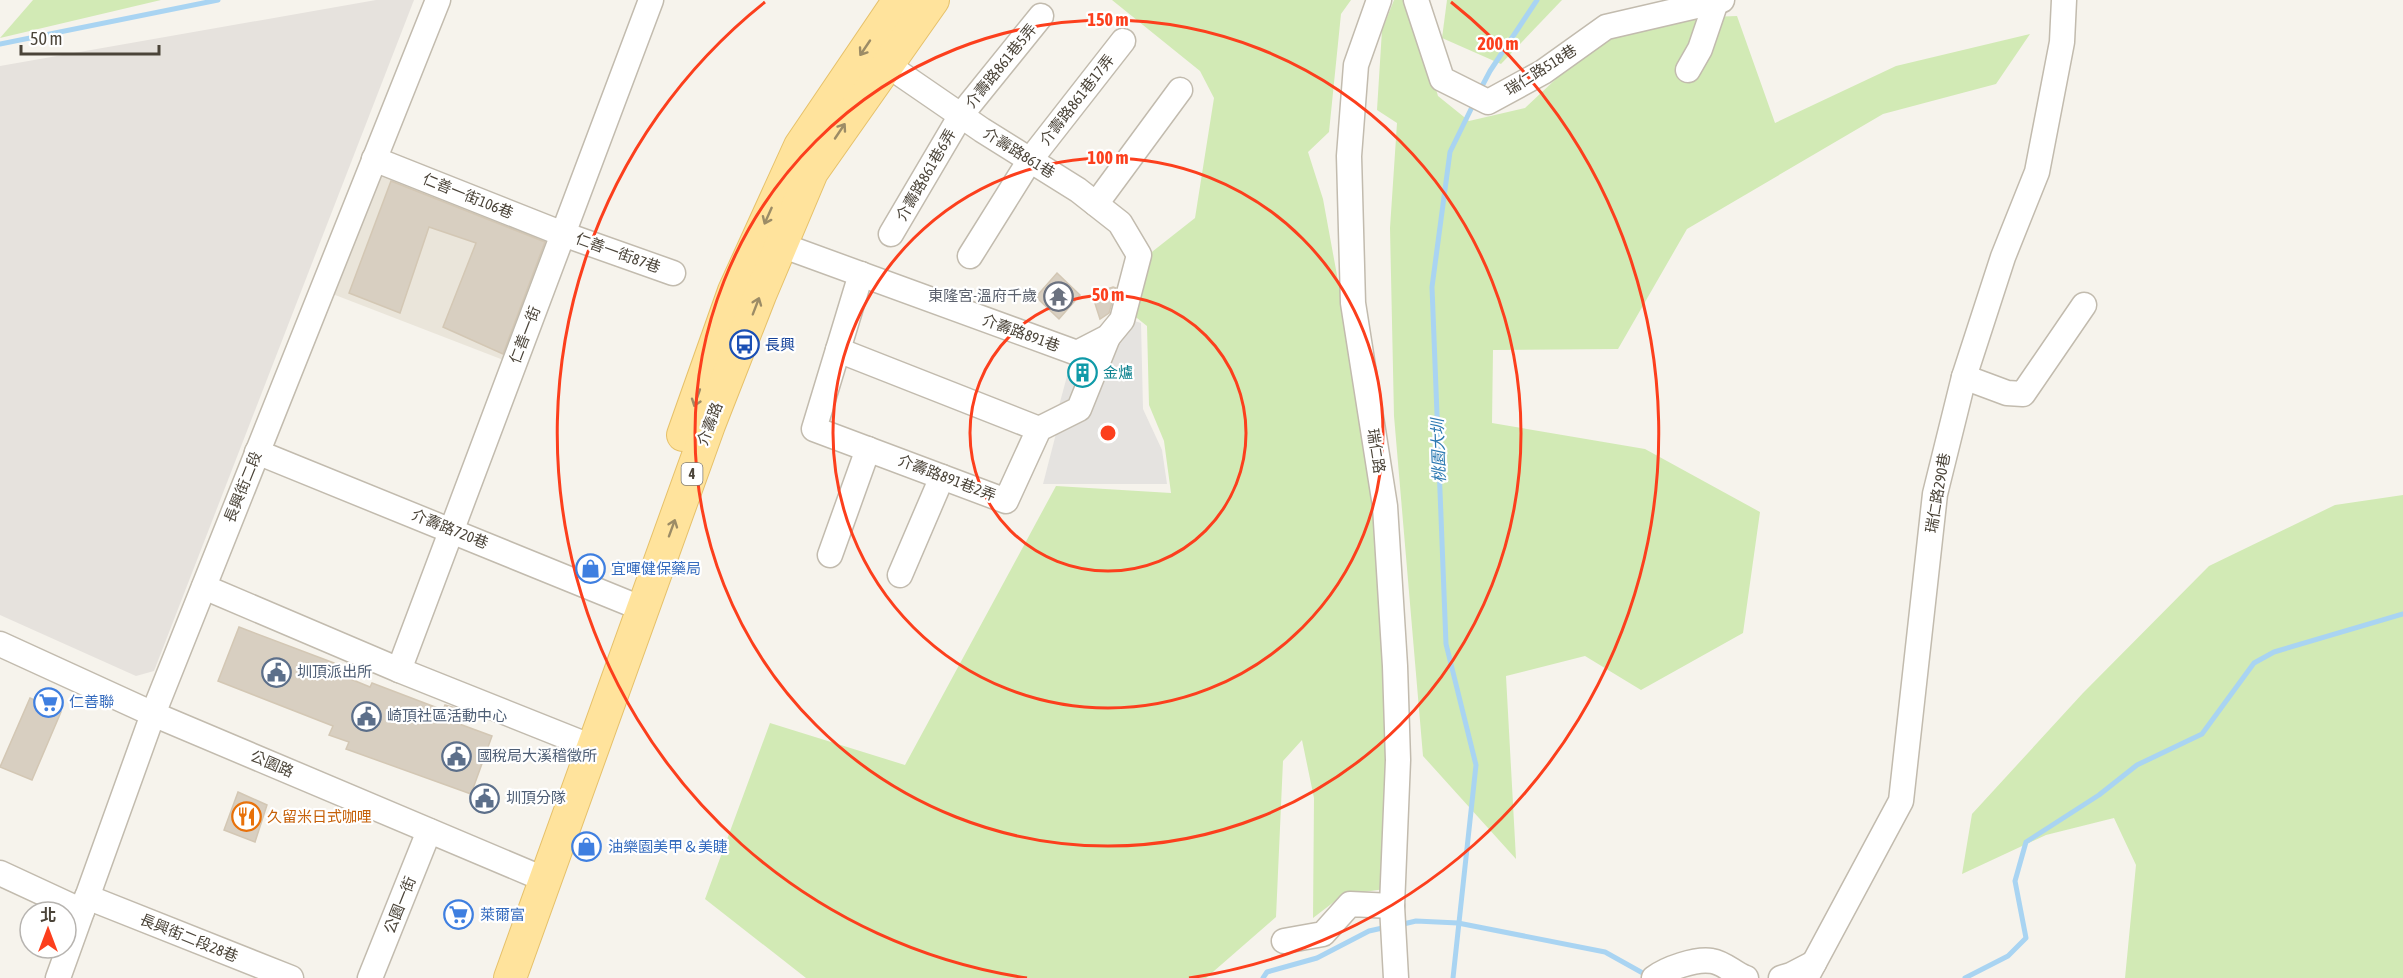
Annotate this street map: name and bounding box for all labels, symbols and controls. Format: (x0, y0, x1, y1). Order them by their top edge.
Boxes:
text: 150 m (1088, 9, 1128, 30)
scale bar (21, 18, 159, 56)
street label: 介壽路861巷5弄 (962, 20, 1040, 111)
text: 50 m (30, 28, 62, 49)
text: 200 m (1478, 33, 1518, 54)
one-way arrow (859, 39, 871, 56)
street label: 瑞仁路518巷 (1502, 41, 1580, 98)
street label: 介壽路861巷17弄 (1036, 51, 1117, 148)
one-way arrow (834, 123, 846, 140)
street label: 介壽路861巷 (980, 124, 1058, 181)
street label: 介壽路861巷6弄 (892, 126, 959, 224)
text: 100 m (1088, 147, 1128, 168)
street label: 仁善一街106巷 (420, 170, 516, 221)
one-way arrow (761, 207, 773, 225)
street label: 仁善一街87巷 (573, 229, 663, 276)
temple icon: 東隆宮-溫府千歲 (1042, 280, 1074, 312)
text: 50 m (1092, 284, 1124, 305)
place label: 東隆宮-溫府千歲 (928, 287, 1037, 304)
one-way arrow (751, 297, 762, 316)
street label: 仁善一街 (506, 304, 543, 366)
street label: 介壽路891巷 (980, 311, 1062, 354)
bus stop icon: 長興 (728, 329, 760, 361)
place label: 長興 (765, 336, 795, 353)
building icon: 金爐 (1066, 357, 1098, 389)
place label: 金爐 (1103, 364, 1133, 381)
one-way arrow (690, 388, 701, 406)
street label: 介壽路 (694, 400, 726, 448)
water label: 桃園大圳 (1428, 417, 1448, 483)
centre of rings (1098, 423, 1118, 443)
street label: 瑞仁路 (1365, 427, 1388, 474)
street label: 長興街二段 (221, 449, 264, 525)
street label: 介壽路891巷2弄 (896, 451, 998, 504)
street label: 瑞仁路290巷 (1922, 451, 1953, 534)
road number: 4 (682, 463, 702, 485)
street label: 介壽路720巷 (409, 505, 491, 552)
one-way arrow (668, 519, 679, 538)
shop icon: 宜暉健保藥局 (574, 553, 606, 585)
place label: 宜暉健保藥局 (611, 560, 701, 577)
public building icon: 圳頂派出所 (260, 656, 292, 688)
place label: 圳頂派出所 (297, 663, 372, 680)
supermarket icon: 仁善聯 (32, 686, 64, 718)
place label: 仁善聯 (69, 693, 114, 710)
public building icon: 崎頂社區活動中心 (350, 700, 382, 732)
place label: 崎頂社區活動中心 (387, 707, 507, 724)
public building icon: 國稅局大溪稽徵所 (440, 740, 472, 772)
street label: 公園路 (248, 747, 296, 780)
place label: 國稅局大溪稽徵所 (477, 747, 597, 764)
public building icon: 圳頂分隊 (469, 782, 501, 814)
place label: 圳頂分隊 (506, 789, 566, 806)
restaurant icon: 久留米日式咖哩 (230, 801, 262, 833)
place label: 久留米日式咖哩 (267, 808, 372, 825)
shop icon: 油樂園美甲＆美睫 (571, 831, 603, 863)
place label: 油樂園美甲＆美睫 (608, 838, 728, 855)
street label: 公園一街 (380, 874, 419, 936)
supermarket icon: 萊爾富 (443, 899, 475, 931)
north arrow (18, 900, 78, 960)
text: 北 (40, 906, 56, 924)
place label: 萊爾富 (480, 906, 525, 923)
street label: 長興街二段28巷 (138, 910, 241, 965)

